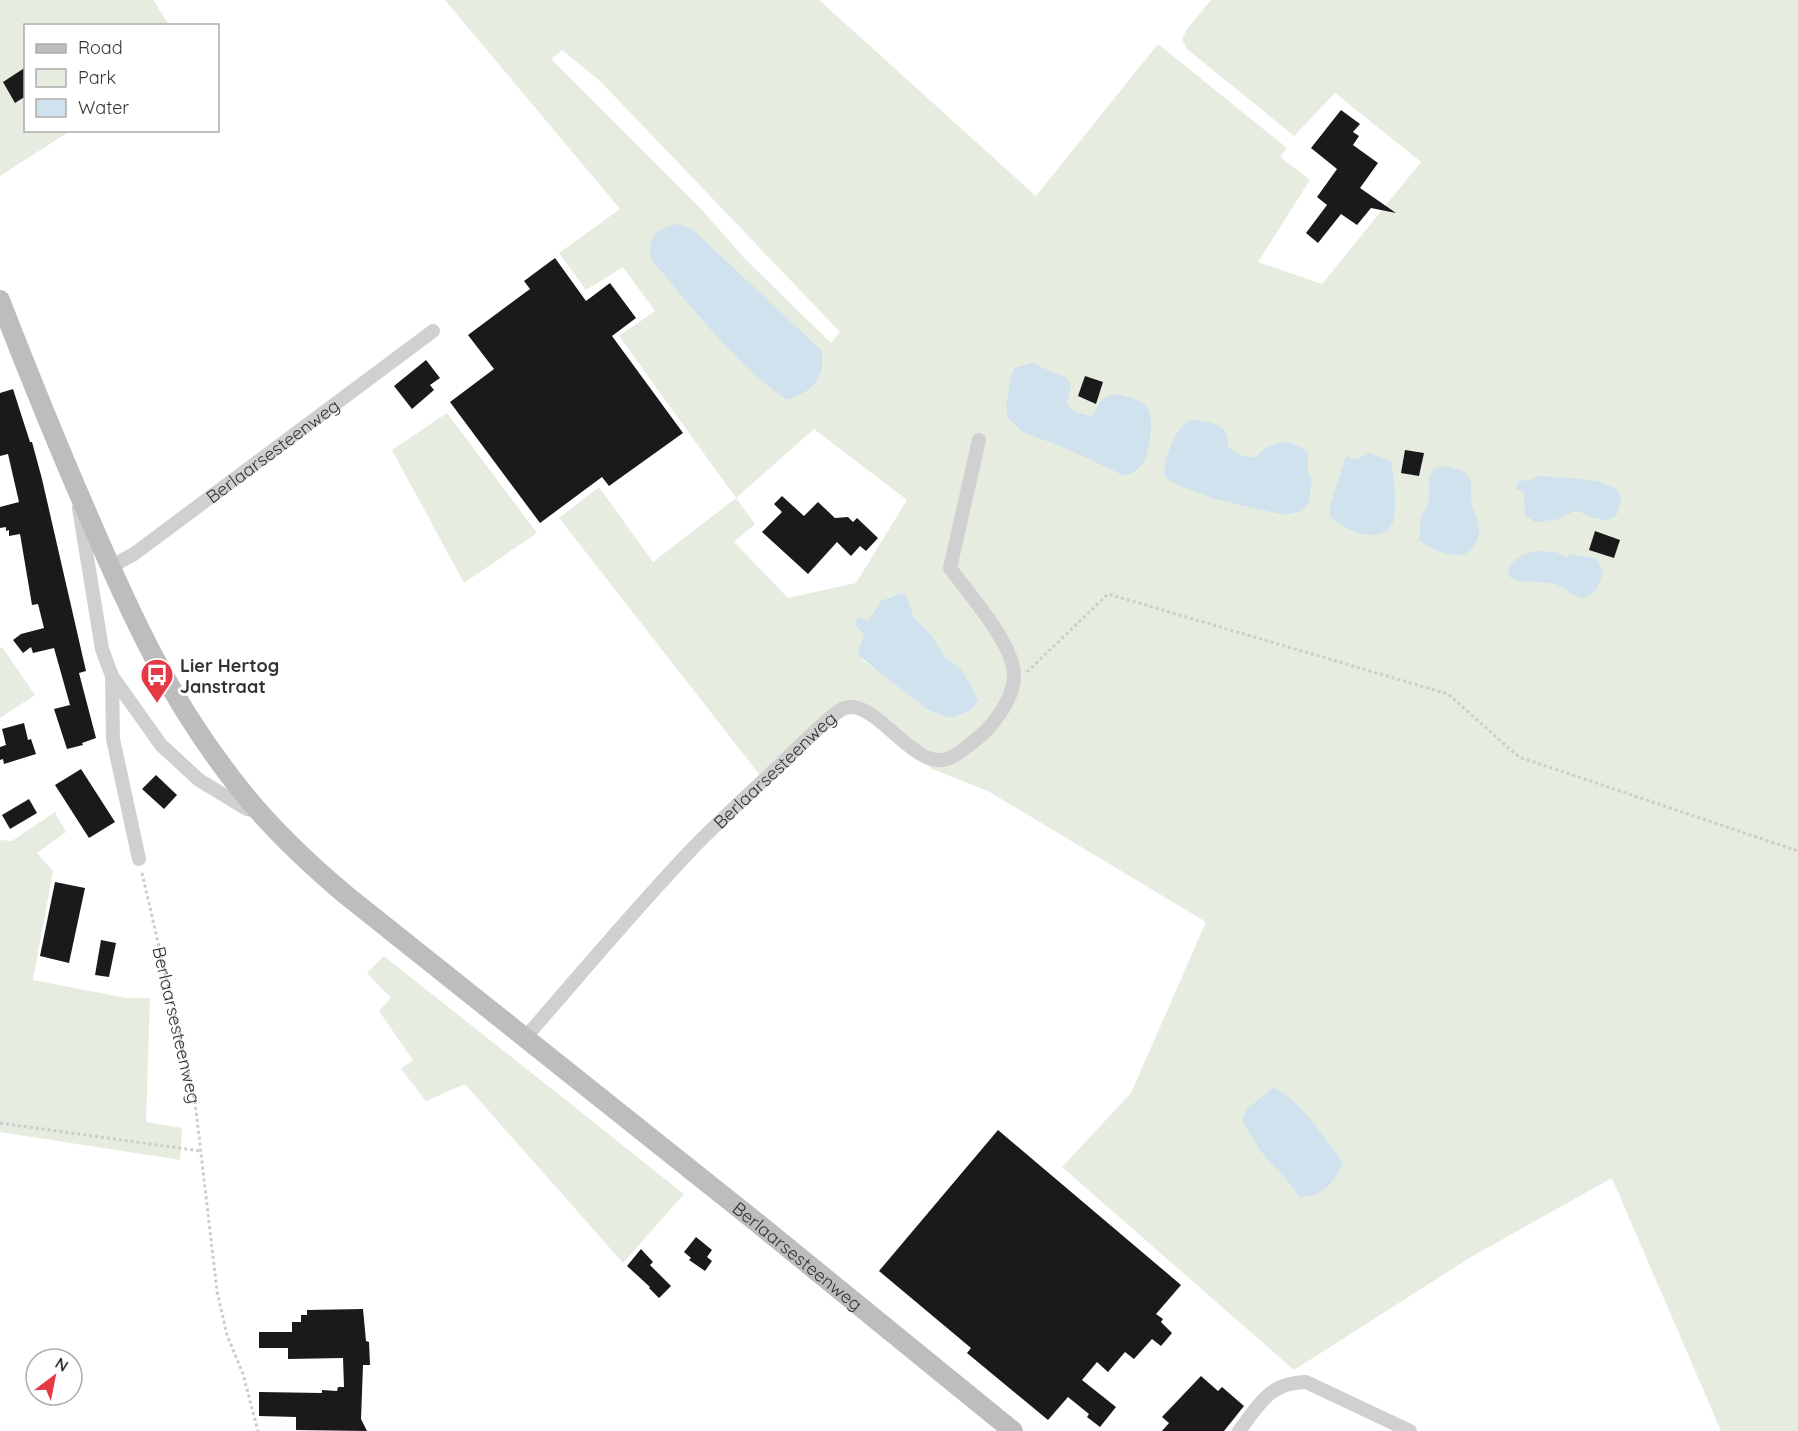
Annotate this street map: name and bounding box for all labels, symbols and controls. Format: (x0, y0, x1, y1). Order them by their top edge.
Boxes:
legend (24, 24, 219, 132)
text: Road (78, 36, 123, 59)
text: Park (78, 66, 116, 89)
text: Water (78, 96, 129, 119)
street label: Berlaarsesteenweg (201, 394, 344, 508)
place label: Lier Hertog Janstraat (180, 654, 279, 698)
bus stop icon: Lier Hertog Janstraat (139, 657, 175, 704)
street label: Berlaarsesteenweg (708, 706, 841, 833)
street label: Berlaarsesteenweg (148, 944, 206, 1106)
street label: Berlaarsesteenweg (728, 1196, 867, 1315)
north arrow (24, 1347, 84, 1407)
text: N (52, 1353, 72, 1376)

